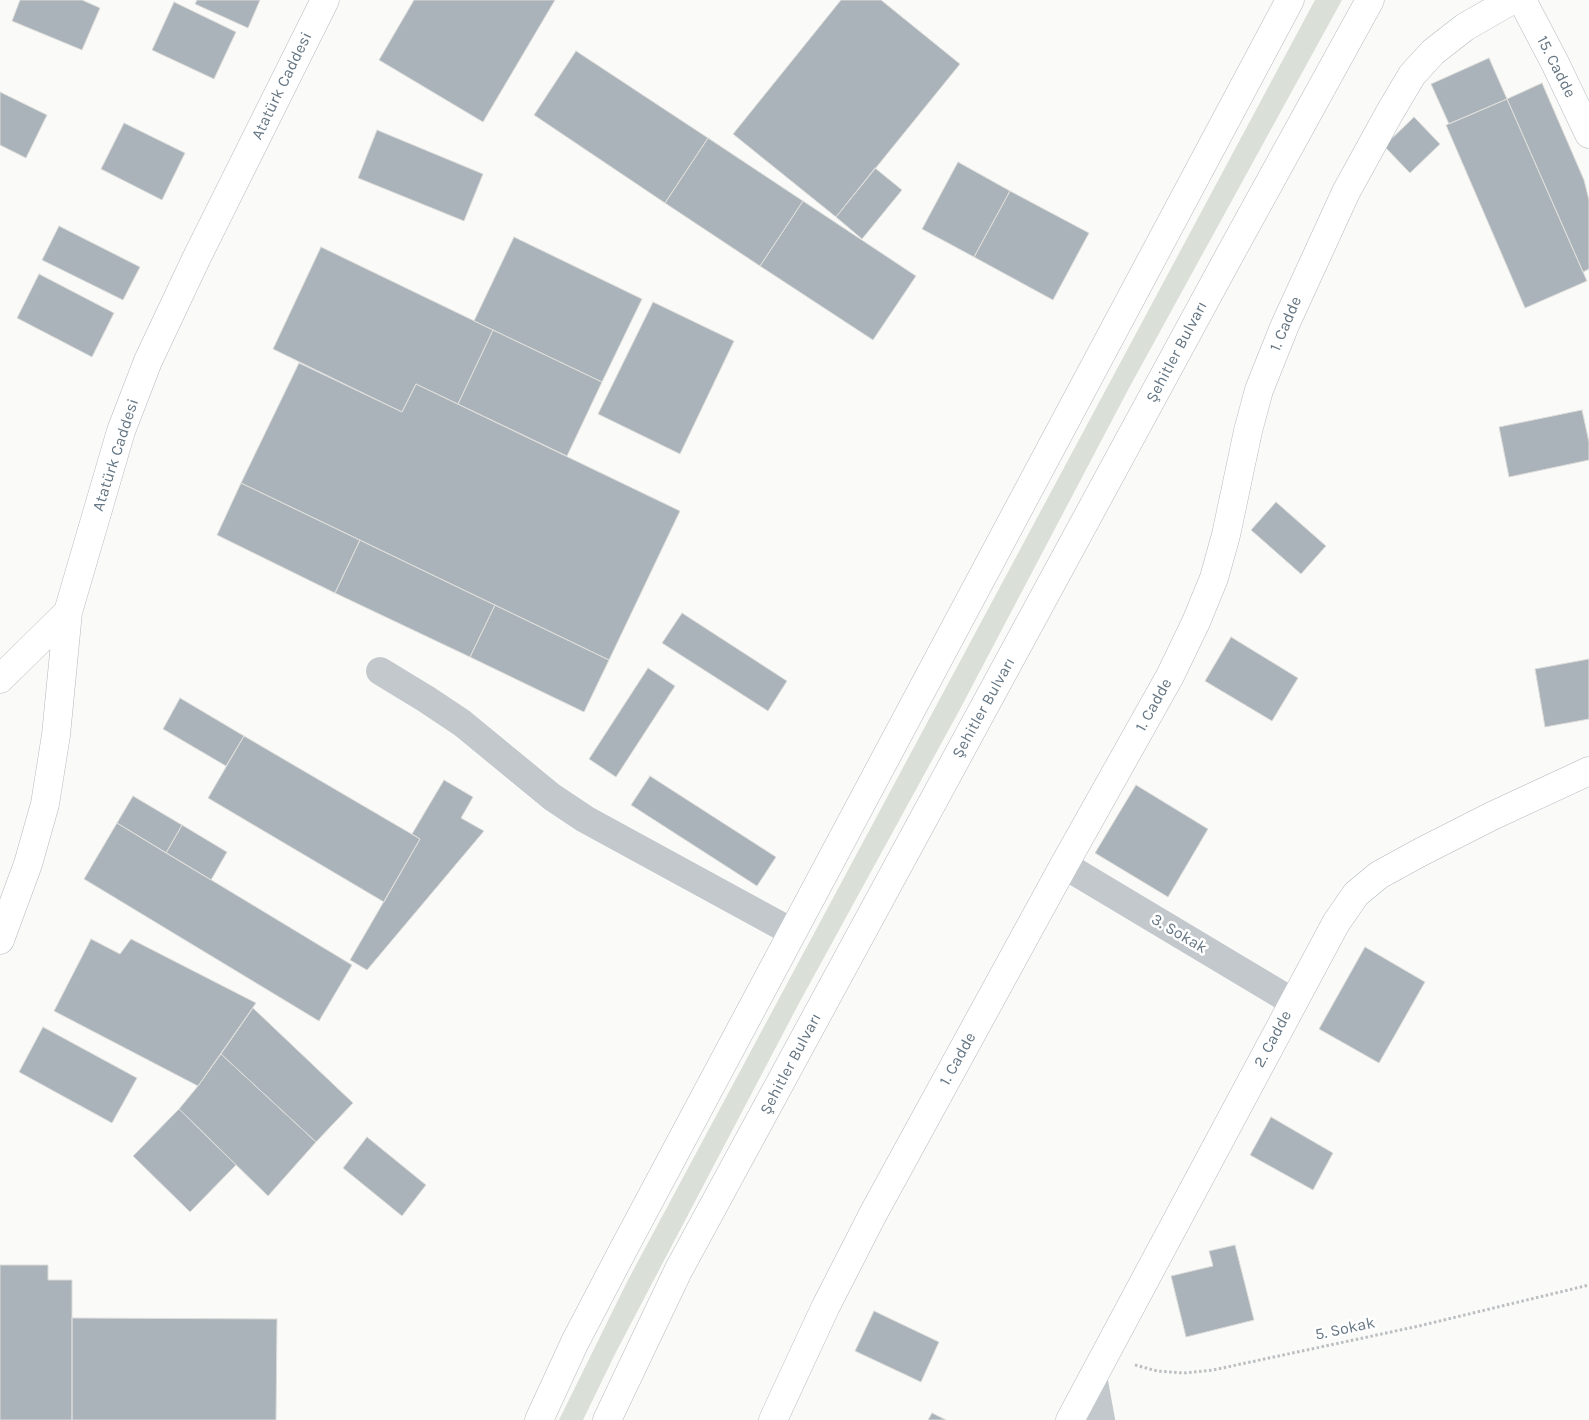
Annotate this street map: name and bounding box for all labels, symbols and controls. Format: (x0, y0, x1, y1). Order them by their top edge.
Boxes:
street label: Atatürk Caddesi (248, 29, 316, 143)
street label: 15. Cadde (1532, 33, 1580, 101)
street label: 1. Cadde (1266, 294, 1306, 354)
street label: Şehitler Bulvarı (1142, 298, 1212, 406)
street label: Atatürk Caddesi (89, 396, 143, 514)
street label: Şehitler Bulvarı (948, 654, 1020, 762)
street label: 1. Cadde (1132, 675, 1176, 735)
street label: 3. Sokak (1148, 910, 1210, 958)
street label: 2. Cadde (1250, 1007, 1296, 1071)
street label: Şehitler Bulvarı (756, 1010, 826, 1118)
street label: 1. Cadde (936, 1029, 980, 1089)
street label: 5. Sokak (1313, 1313, 1377, 1345)

